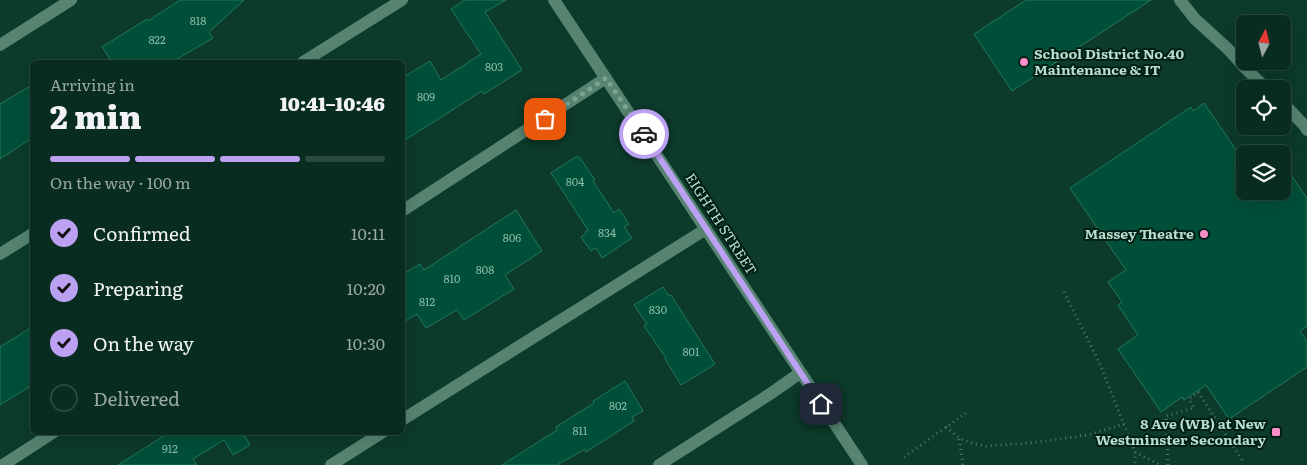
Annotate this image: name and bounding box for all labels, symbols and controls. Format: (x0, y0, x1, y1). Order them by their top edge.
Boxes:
house number: 818 (190, 12, 206, 28)
north arrow (1236, 15, 1291, 70)
map controls (1236, 15, 1291, 200)
house number: 822 (148, 31, 166, 47)
place label: School District No.40 Maintenance & IT (1034, 43, 1184, 79)
marker: School District No.40 Maintenance & IT (1018, 56, 1030, 68)
house number: 803 (485, 58, 503, 74)
text: Arriving in (50, 72, 135, 96)
button: locate (1236, 80, 1291, 135)
house number: 809 (417, 88, 435, 104)
text: 10:41–10:46 (280, 89, 385, 117)
text: 2 min (50, 91, 142, 139)
pin (524, 98, 566, 140)
icon: bag (531, 105, 559, 133)
courier (619, 109, 669, 159)
icon: car (630, 120, 658, 148)
button: layers (1236, 145, 1291, 200)
street label: EIGHTH STREET (681, 168, 762, 278)
text: On the way · 100 m (50, 170, 190, 194)
house number: 804 (566, 173, 584, 189)
icon: check (50, 219, 78, 247)
text: Confirmed (93, 219, 191, 247)
text: 10:11 (351, 221, 385, 245)
place label: Massey Theatre (1085, 223, 1194, 243)
house number: 834 (598, 224, 616, 240)
marker: Massey Theatre (1198, 228, 1210, 240)
house number: 806 (503, 229, 521, 245)
house number: 808 (476, 261, 494, 277)
house number: 810 (444, 270, 460, 286)
icon: check (50, 274, 78, 302)
text: Preparing (93, 274, 183, 302)
text: 10:20 (347, 276, 385, 300)
house number: 812 (419, 293, 435, 309)
house number: 830 (649, 301, 667, 317)
icon: check (50, 329, 78, 357)
text: On the way (93, 329, 194, 357)
text: 10:30 (346, 331, 385, 355)
house number: 801 (683, 343, 700, 359)
pin (800, 383, 842, 425)
text: Delivered (93, 384, 180, 412)
icon: home (807, 390, 835, 418)
house number: 802 (609, 397, 627, 413)
place label: 8 Ave (WB) at New Westminster Secondary (1096, 413, 1266, 449)
house number: 811 (572, 422, 588, 438)
marker: 8 Ave (WB) at New Westminster Secondary (1270, 426, 1282, 438)
house number: 912 (162, 440, 178, 456)

